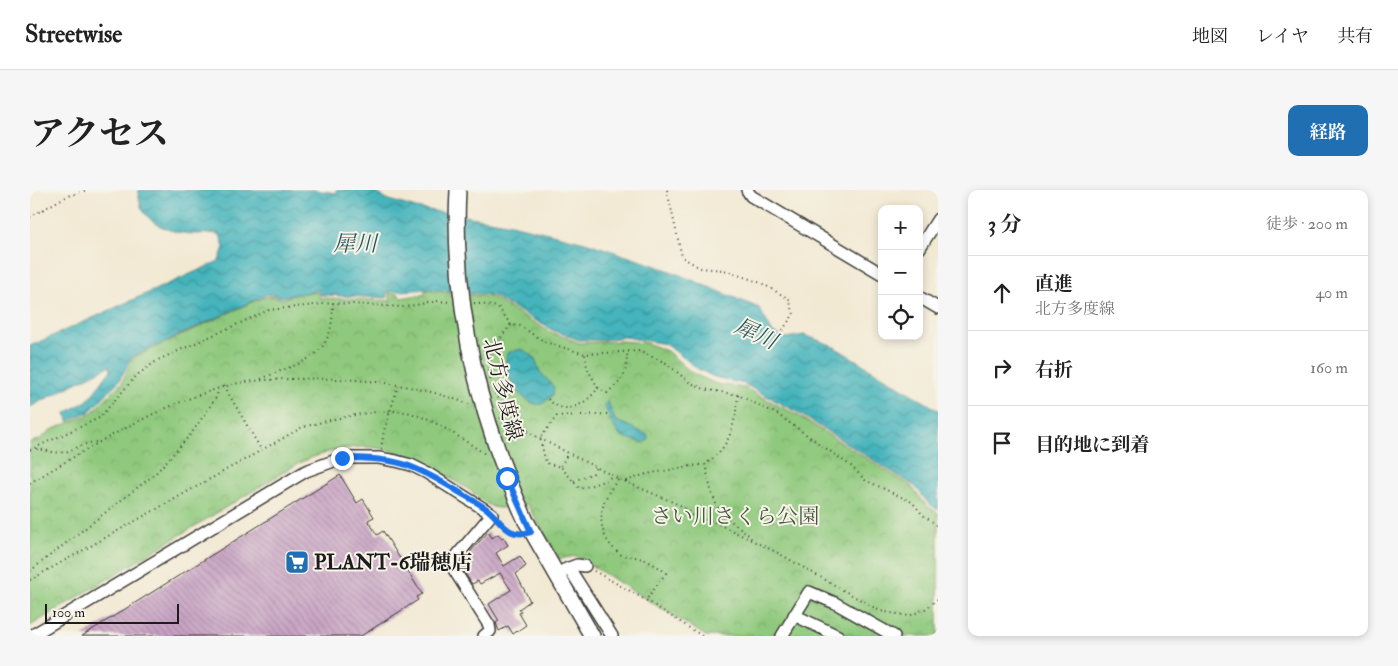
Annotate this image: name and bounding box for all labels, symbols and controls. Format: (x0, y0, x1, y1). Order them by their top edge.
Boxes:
text: Streetwise (25, 19, 122, 50)
text: 地図 (1192, 25, 1228, 48)
text: レイヤ (1256, 25, 1309, 48)
text: 共有 (1337, 25, 1373, 48)
button: 経路 (1288, 105, 1368, 156)
text: アクセス (30, 112, 169, 156)
map controls (878, 205, 923, 340)
button: + (878, 205, 923, 250)
text: 3 分 (988, 211, 1021, 238)
text: 徒歩 · 200 m (1266, 214, 1348, 234)
water label: 犀川 (333, 230, 379, 258)
button: − (878, 250, 923, 295)
text: 直進 (1035, 272, 1073, 296)
icon: ahead (988, 279, 1016, 307)
text: 40 m (1315, 283, 1348, 303)
button: locate (878, 295, 923, 340)
text: 北方多度線 (1035, 299, 1115, 319)
water label: 犀川 (730, 312, 783, 356)
street label: 北方多度線 (477, 335, 528, 443)
icon: right (988, 354, 1016, 382)
text: 右折 (1035, 358, 1073, 382)
text: 160 m (1310, 358, 1348, 378)
icon: arrive (988, 429, 1016, 457)
text: 目的地に到着 (1035, 433, 1149, 457)
route end (331, 447, 354, 470)
route start (496, 467, 519, 490)
park label: さい川さくら公園 (651, 503, 819, 530)
supermarket icon: PLANT-6瑞穂店 (284, 549, 310, 575)
place label: PLANT-6瑞穂店 (314, 549, 472, 576)
scale bar (45, 601, 179, 624)
text: 100 m (52, 604, 85, 621)

